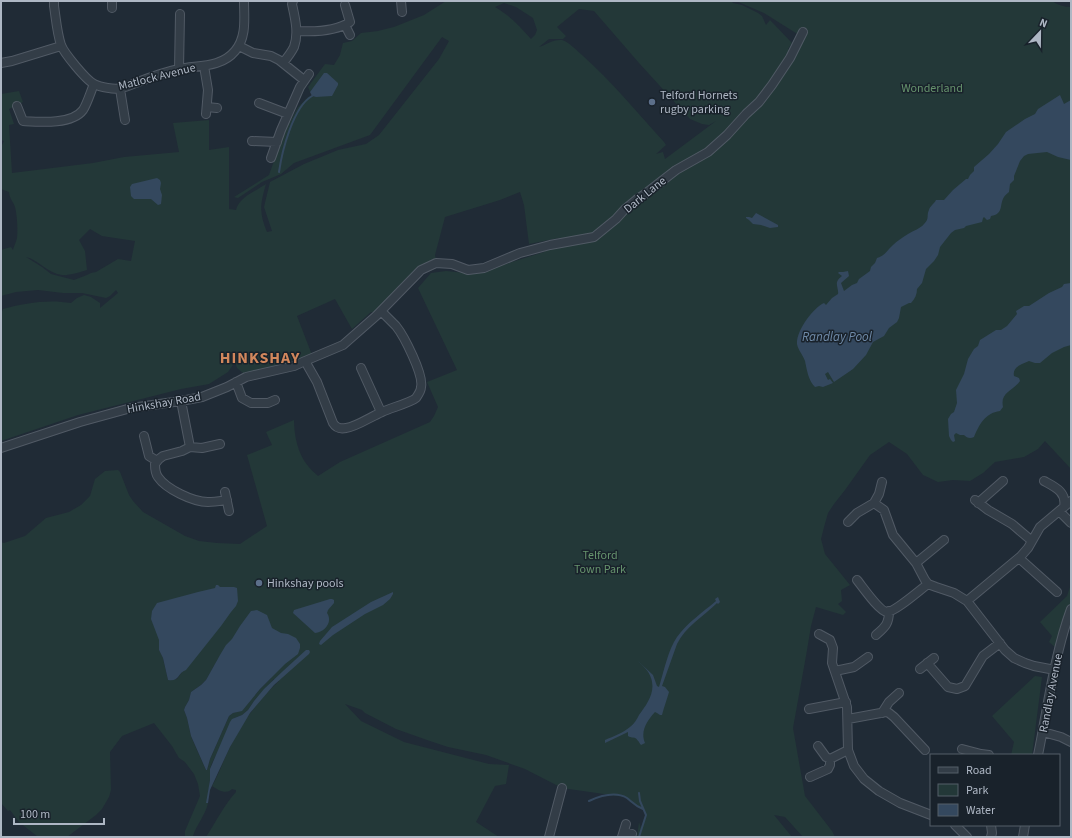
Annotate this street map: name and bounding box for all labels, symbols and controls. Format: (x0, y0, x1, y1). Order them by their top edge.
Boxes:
north arrow (1020, 12, 1060, 52)
text: N (1037, 15, 1050, 32)
street label: Matlock Avenue (117, 59, 197, 95)
park label: Wonderland (901, 80, 963, 97)
place label: Telford Hornets rugby parking (660, 87, 738, 118)
marker: Telford Hornets rugby parking (647, 97, 657, 107)
street label: Dark Lane (620, 173, 670, 217)
water label: Randlay Pool (802, 328, 873, 346)
district label: HINKSHAY (220, 347, 300, 369)
street label: Hinkshay Road (126, 388, 202, 418)
park label: Telford Town Park (574, 547, 626, 578)
place label: Hinkshay pools (267, 575, 344, 592)
marker: Hinkshay pools (254, 578, 264, 588)
street label: Randlay Avenue (1035, 652, 1067, 734)
legend (930, 754, 1060, 826)
text: Road (966, 762, 992, 779)
text: Park (966, 782, 988, 799)
scale bar (14, 800, 104, 826)
text: Water (966, 802, 996, 819)
text: 100 m (20, 806, 50, 823)

